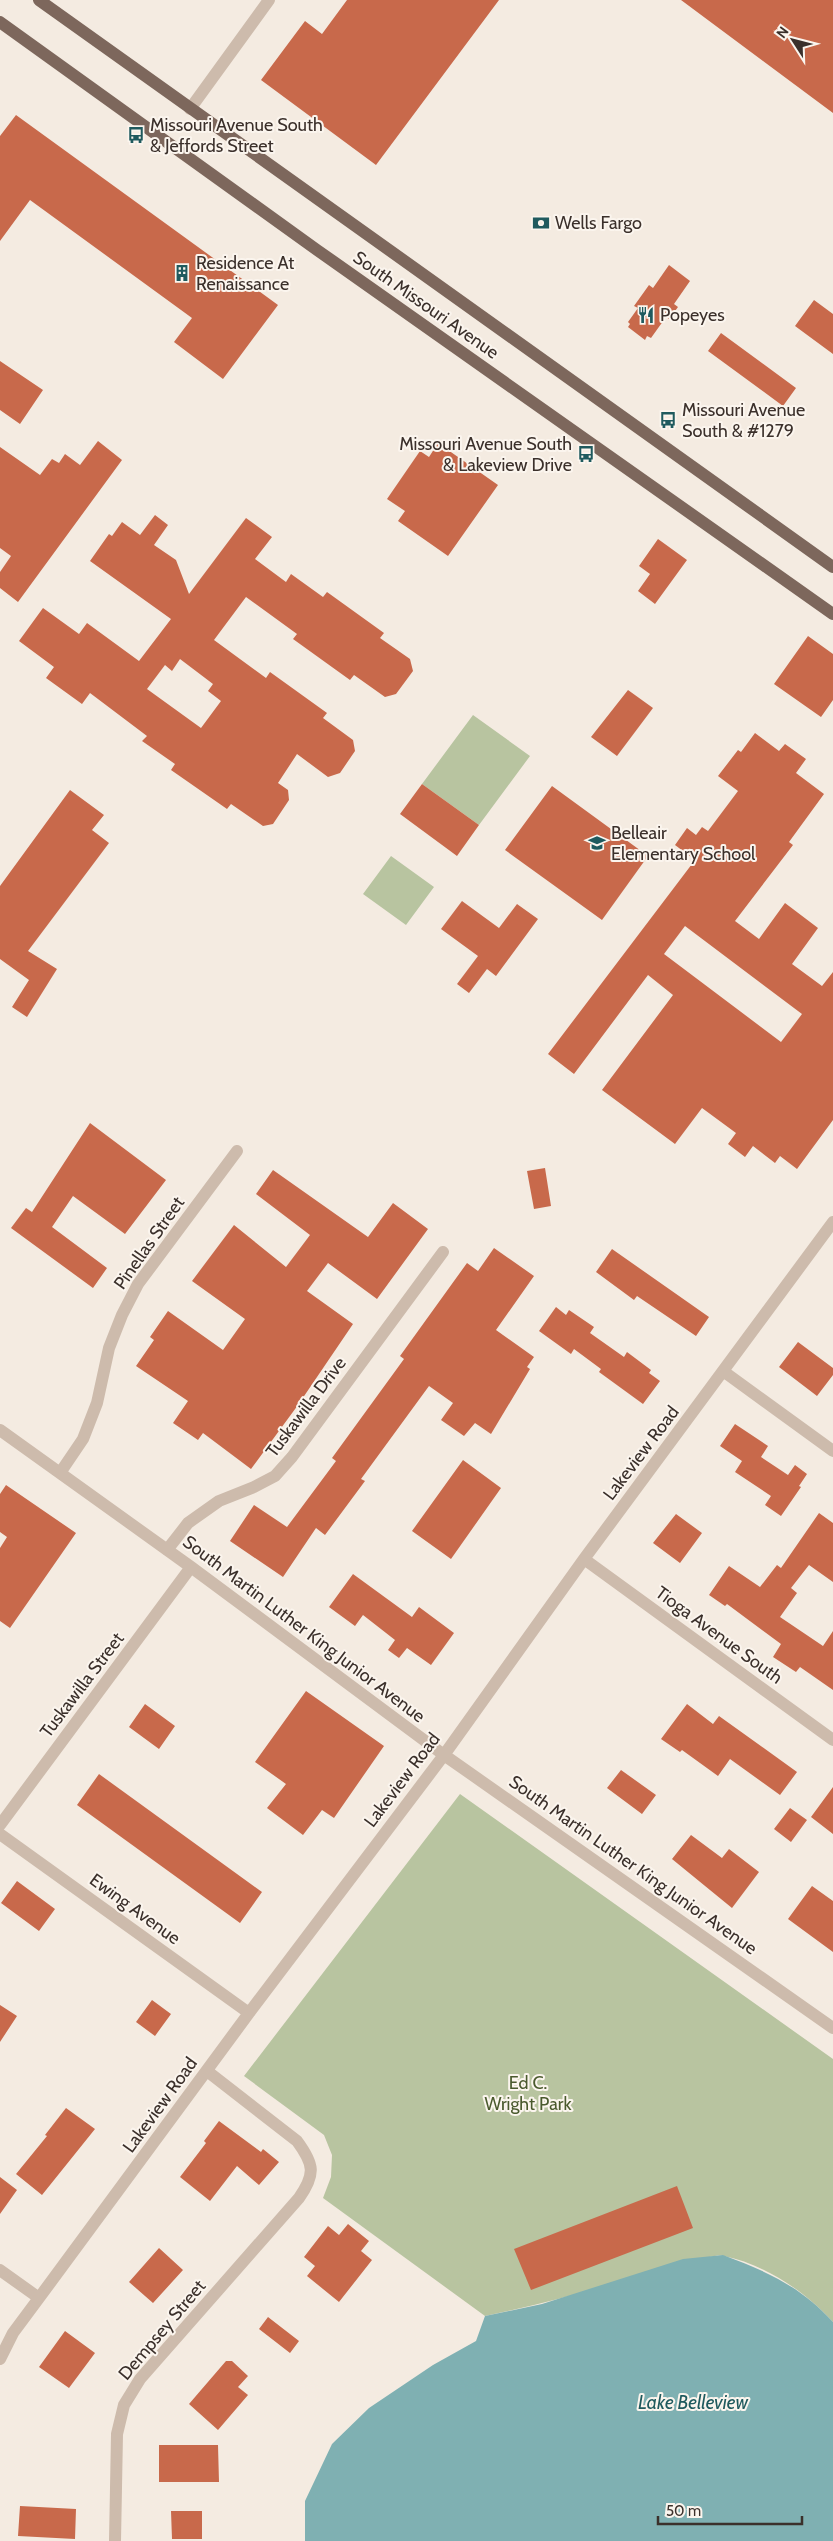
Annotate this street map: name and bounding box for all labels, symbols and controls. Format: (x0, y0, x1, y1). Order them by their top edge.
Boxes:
north arrow (768, 15, 818, 65)
text: N (772, 23, 793, 42)
place label: Missouri Avenue South & Jeffords Street (150, 114, 323, 157)
bus stop icon: Missouri Avenue South & Jeffords Street (126, 125, 146, 145)
place label: Wells Fargo (555, 212, 642, 234)
bank icon: Wells Fargo (531, 213, 551, 233)
street label: South Missouri Avenue (349, 246, 503, 364)
place label: Residence At Renaissance (196, 252, 294, 295)
building icon: Residence At Renaissance (172, 263, 192, 283)
place label: Popeyes (660, 304, 725, 326)
restaurant icon: Popeyes (636, 305, 656, 325)
place label: Missouri Avenue South & #1279 (682, 399, 805, 442)
bus stop icon: Missouri Avenue South & #1279 (658, 410, 678, 430)
place label: Missouri Avenue South & Lakeview Drive (399, 433, 572, 476)
bus stop icon: Missouri Avenue South & Lakeview Drive (576, 444, 596, 464)
place label: Belleair Elementary School (611, 822, 756, 865)
school or university icon: Belleair Elementary School (587, 833, 607, 853)
street label: Pinellas Street (109, 1192, 189, 1294)
street label: Tuskawilla Drive (261, 1353, 351, 1461)
street label: Lakeview Road (598, 1401, 684, 1505)
street label: South Martin Luther King Junior Avenue (179, 1531, 429, 1727)
street label: Tioga Avenue South (651, 1582, 787, 1688)
street label: Tuskawilla Street (35, 1628, 129, 1742)
street label: Lakeview Road (359, 1728, 445, 1832)
street label: South Martin Luther King Junior Avenue (505, 1771, 761, 1959)
street label: Ewing Avenue (85, 1869, 185, 1949)
street label: Lakeview Road (118, 2053, 202, 2157)
park label: Ed C. Wright Park (484, 2072, 572, 2115)
street label: Dempsey Street (114, 2275, 210, 2385)
water label: Lake Belleview (638, 2391, 748, 2414)
scale bar (658, 2494, 802, 2526)
text: 50 m (666, 2502, 701, 2520)

